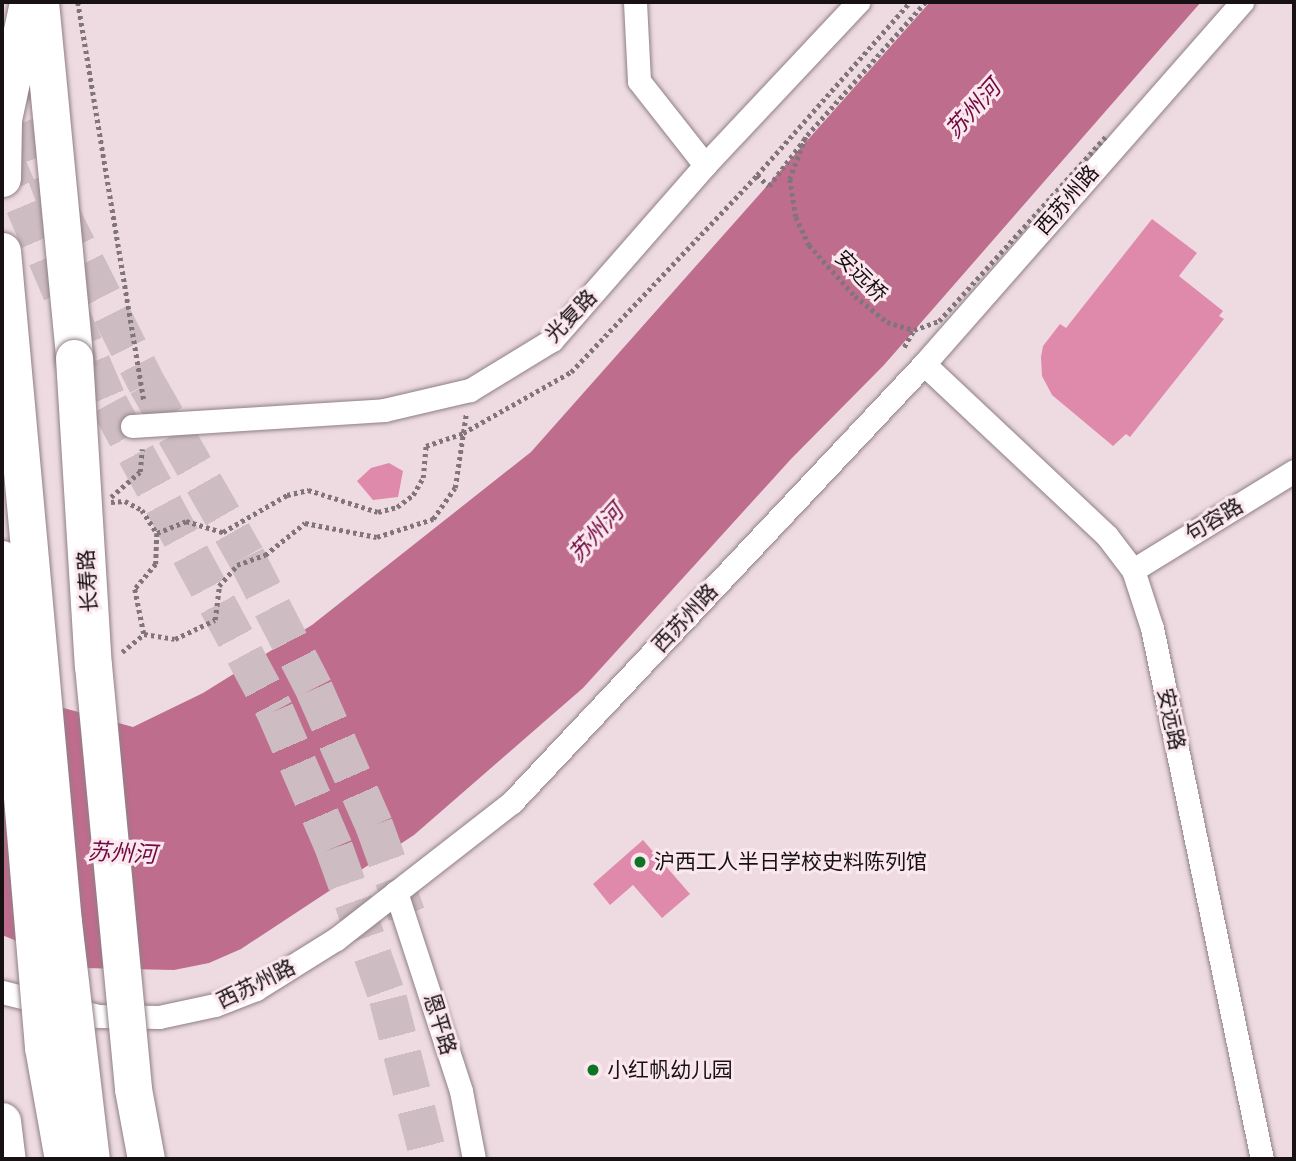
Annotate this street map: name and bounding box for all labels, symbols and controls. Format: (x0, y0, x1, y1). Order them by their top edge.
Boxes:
water label: 苏州河 (940, 74, 1006, 144)
street label: 西苏州路 (1030, 160, 1104, 240)
street label: 安远桥 (830, 245, 892, 307)
street label: 光复路 (540, 285, 602, 347)
street label: 句容路 (1181, 493, 1247, 547)
water label: 苏州河 (563, 498, 629, 568)
street label: 长寿路 (73, 549, 103, 613)
street label: 西苏州路 (647, 579, 723, 657)
street label: 安远路 (1152, 686, 1190, 752)
water label: 苏州河 (87, 837, 157, 869)
place label: 沪西工人半日学校史料陈列馆 (654, 849, 927, 875)
marker: 沪西工人半日学校史料陈列馆 (632, 854, 648, 870)
street label: 西苏州路 (213, 954, 299, 1014)
street label: 恩平路 (419, 990, 461, 1058)
place label: 小红帆幼儿园 (607, 1057, 733, 1083)
marker: 小红帆幼儿园 (585, 1062, 601, 1078)

